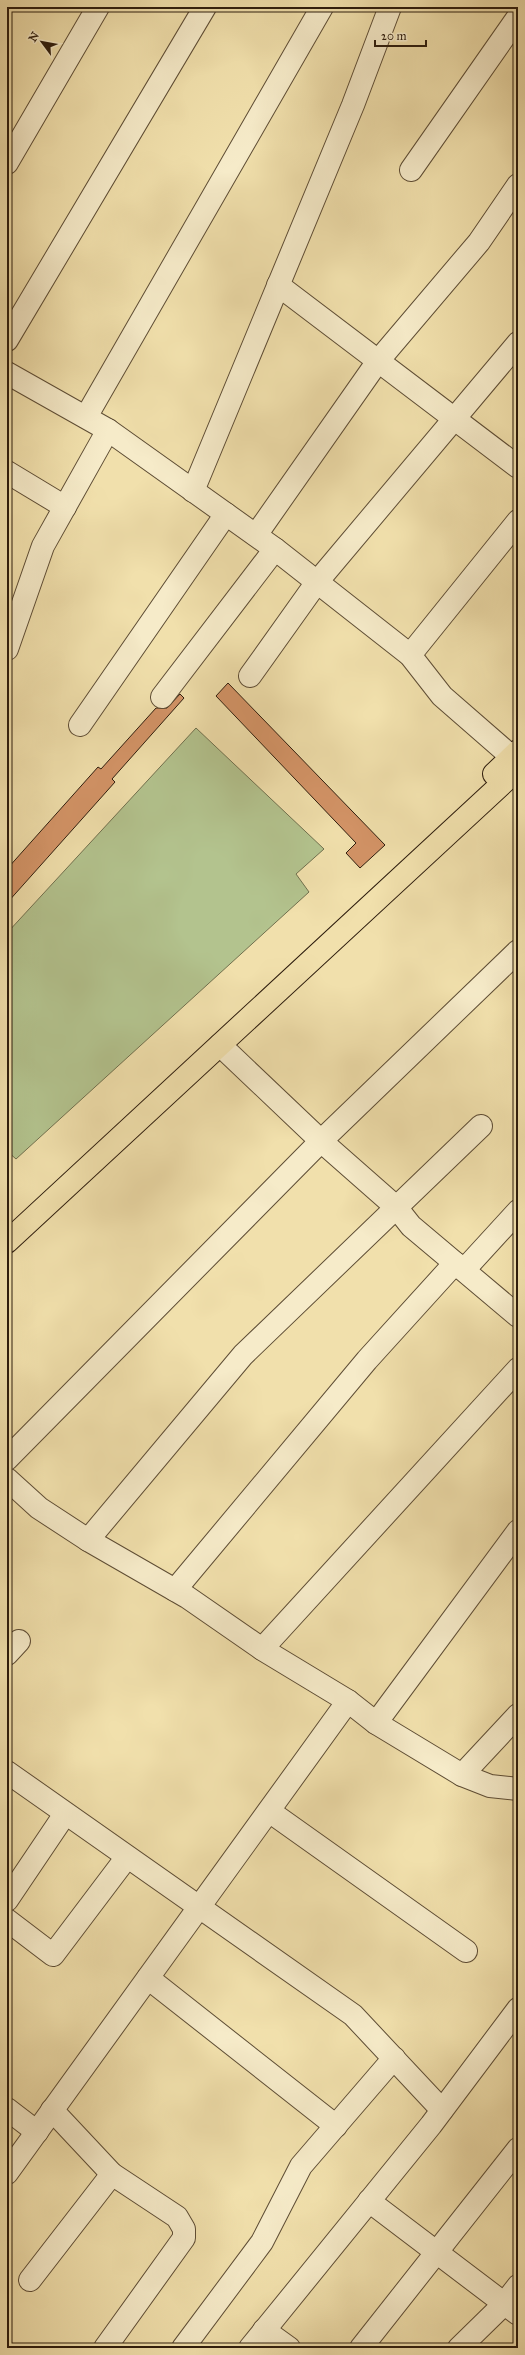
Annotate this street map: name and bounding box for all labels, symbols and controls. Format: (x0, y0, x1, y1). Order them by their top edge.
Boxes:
north arrow (22, 22, 62, 62)
scale bar (375, 22, 426, 48)
text: N (26, 29, 42, 44)
text: 20 m (381, 29, 407, 43)

